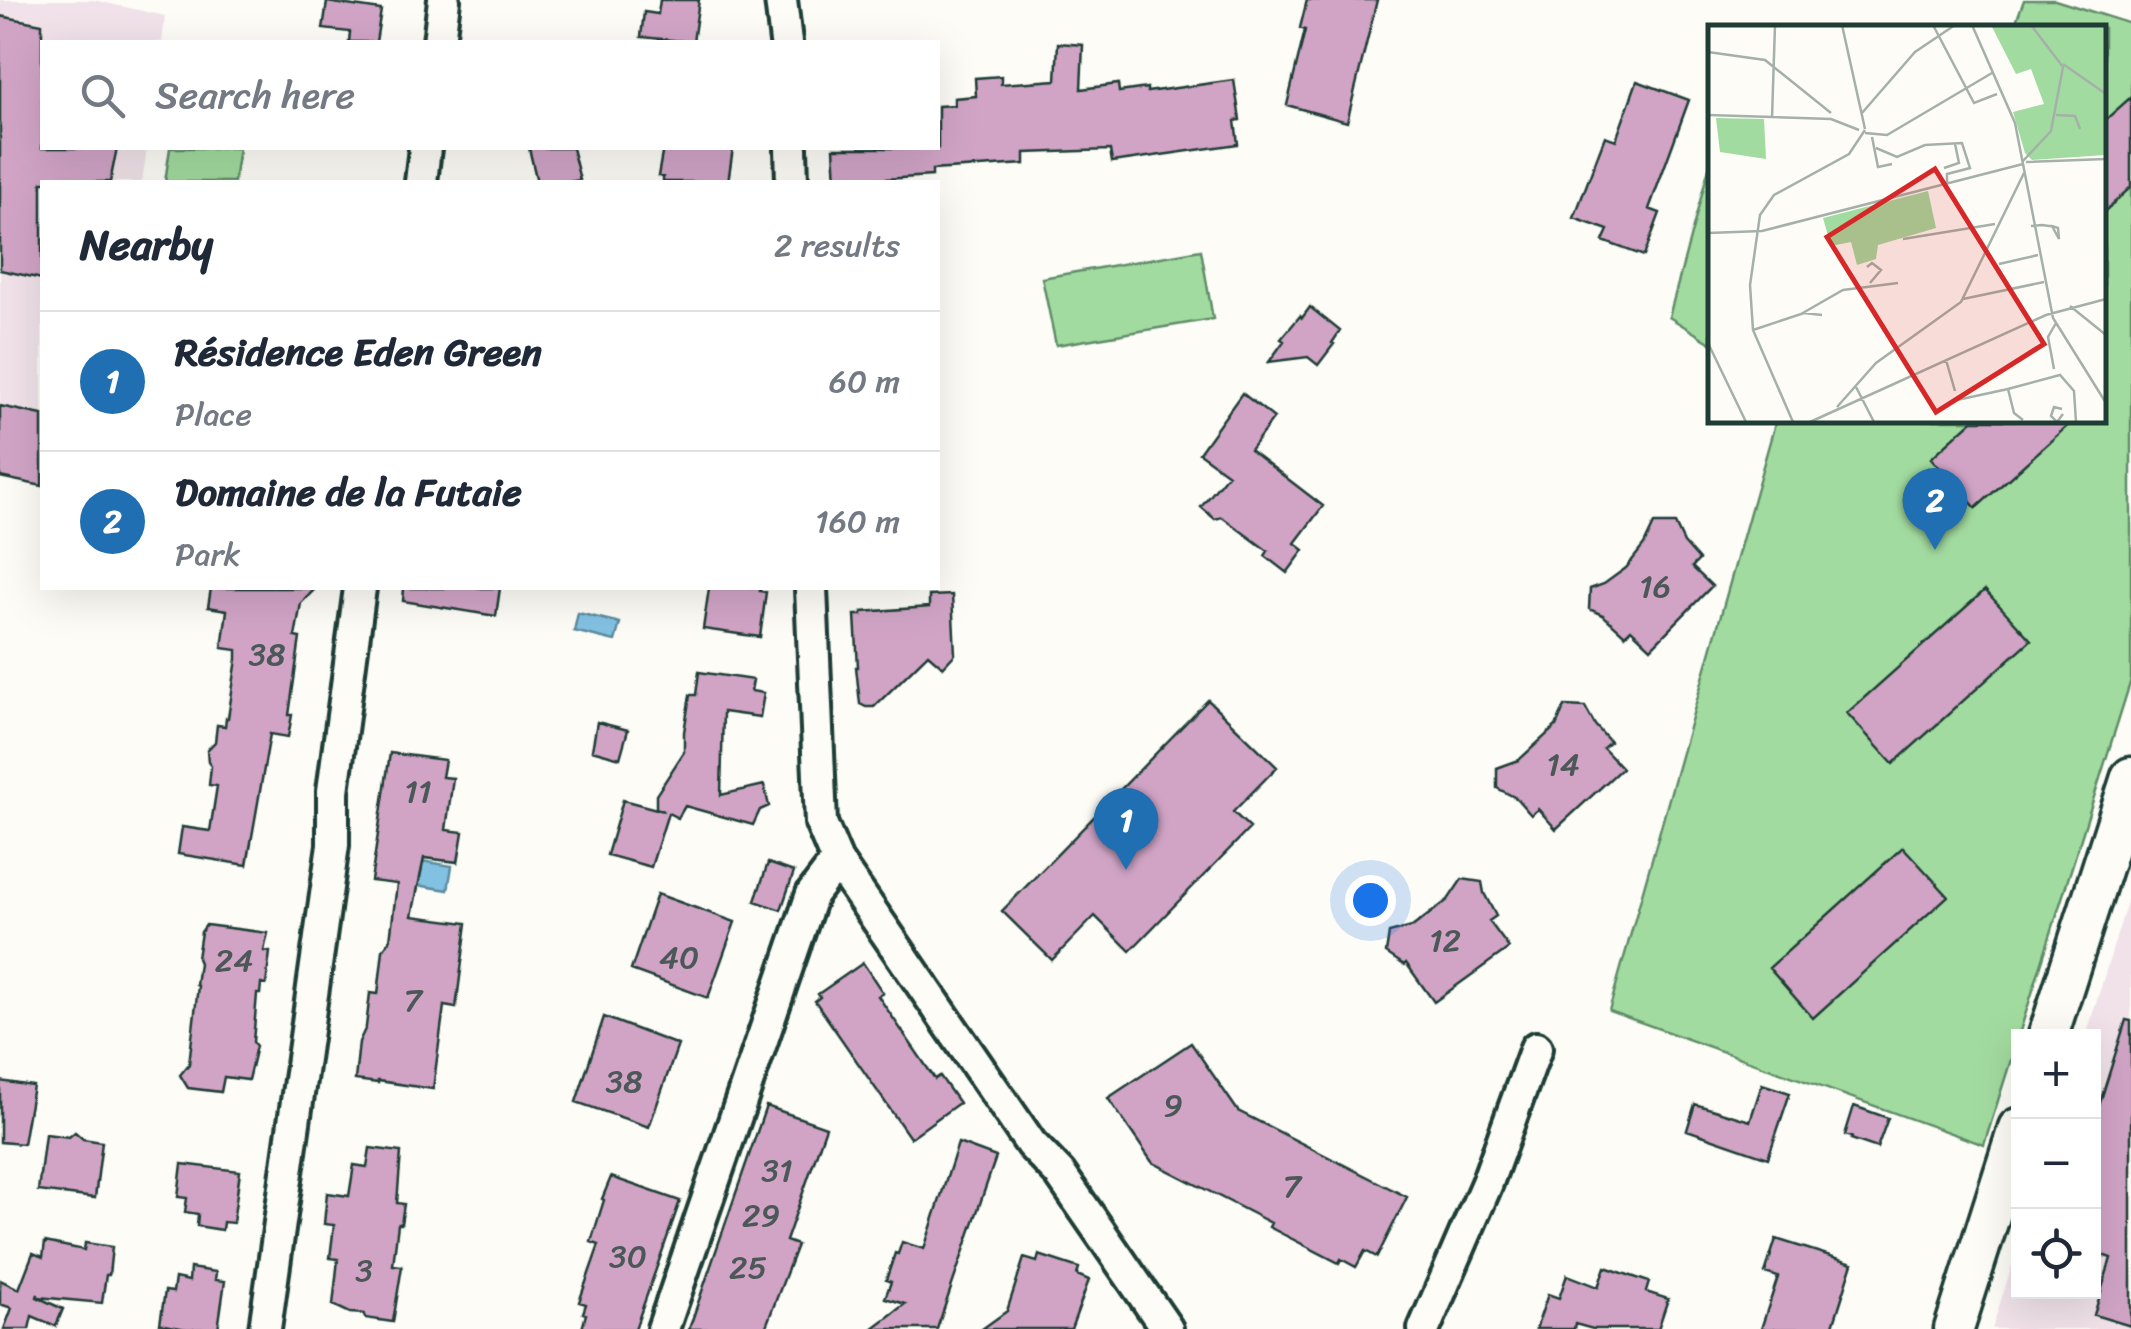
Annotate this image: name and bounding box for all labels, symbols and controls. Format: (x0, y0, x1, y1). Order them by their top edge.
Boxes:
inset map (1708, 25, 2106, 422)
search box (40, 40, 940, 150)
text: Search here (155, 62, 355, 129)
icon: search (75, 68, 130, 123)
text: Nearby (80, 208, 213, 282)
text: 2 results (774, 217, 900, 274)
text: Résidence Eden Green (175, 319, 542, 386)
text: 1 (106, 353, 119, 410)
text: 60 m (829, 353, 900, 410)
text: Place (175, 386, 252, 443)
text: Domaine de la Futaie (175, 459, 522, 526)
pin: 2 (1902, 468, 1968, 550)
text: 2 (103, 493, 122, 550)
text: 160 m (815, 493, 900, 550)
text: Park (175, 526, 241, 583)
house number: 16 (1639, 558, 1671, 615)
house number: 38 (249, 626, 285, 683)
house number: 14 (1546, 736, 1580, 793)
house number: 11 (404, 763, 432, 820)
pin: 1 (1094, 788, 1158, 870)
your location (1345, 875, 1396, 926)
house number: 12 (1429, 912, 1461, 969)
house number: 40 (659, 929, 699, 986)
house number: 24 (215, 932, 253, 989)
house number: 7 (404, 972, 424, 1029)
map controls (2011, 1029, 2101, 1299)
button: + (2011, 1029, 2101, 1119)
house number: 38 (606, 1053, 642, 1110)
house number: 9 (1163, 1077, 1183, 1134)
button: − (2011, 1119, 2101, 1209)
house number: 31 (761, 1142, 793, 1199)
house number: 7 (1283, 1158, 1303, 1215)
house number: 29 (742, 1187, 780, 1244)
button: locate (2011, 1209, 2101, 1299)
house number: 30 (609, 1228, 647, 1285)
house number: 25 (729, 1239, 767, 1296)
house number: 3 (355, 1242, 373, 1299)

